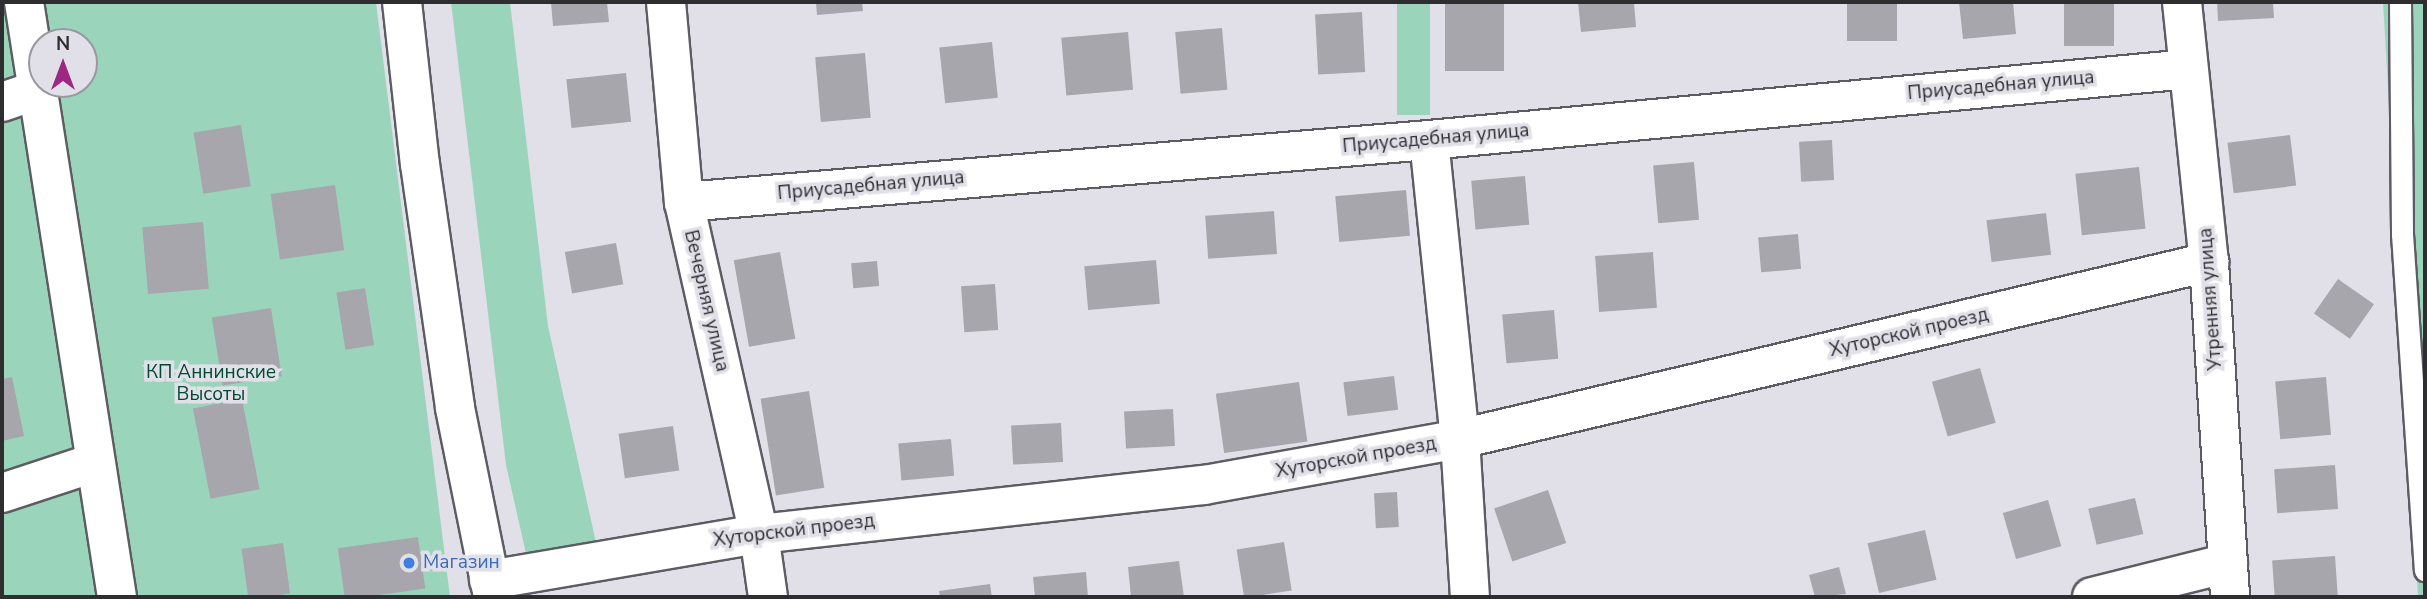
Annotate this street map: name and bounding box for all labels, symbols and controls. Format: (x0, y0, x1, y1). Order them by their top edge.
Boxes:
north arrow (28, 28, 98, 98)
text: N (56, 31, 70, 57)
street label: Приусадебная улица (1907, 66, 2095, 106)
street label: Приусадебная улица (1342, 119, 1530, 159)
street label: Приусадебная улица (777, 166, 965, 206)
street label: Утренняя улица (2195, 227, 2227, 371)
street label: Вечерняя улица (679, 228, 733, 374)
street label: Хуторской проезд (1827, 304, 1991, 362)
park label: КП Аннинские Высоты (146, 362, 276, 406)
street label: Хуторской проезд (1274, 433, 1438, 483)
street label: Хуторской проезд (712, 510, 876, 552)
place label: Магазин (423, 552, 500, 574)
marker: Магазин (401, 555, 417, 571)

